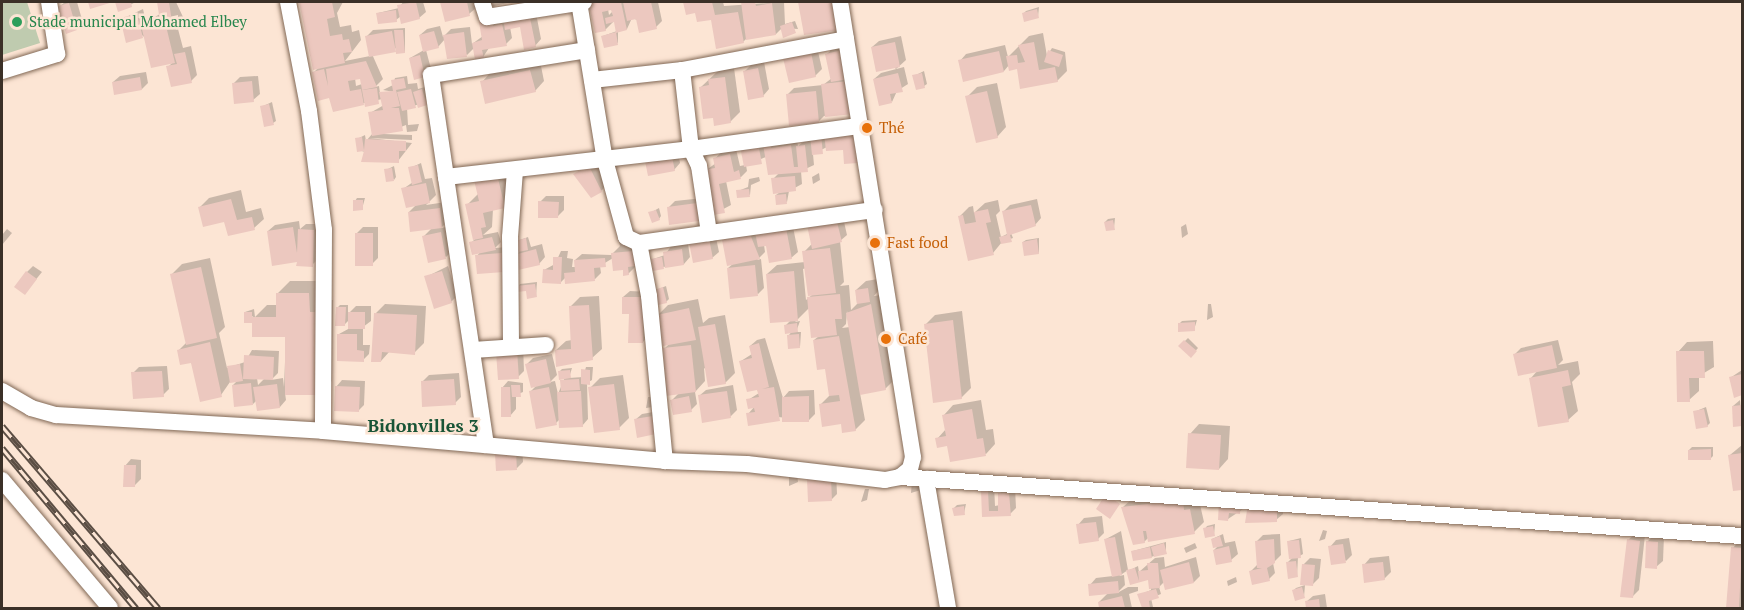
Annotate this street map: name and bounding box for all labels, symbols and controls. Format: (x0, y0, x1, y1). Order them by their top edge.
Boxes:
place label: Stade municipal Mohamed Elbey (29, 13, 247, 31)
marker: Stade municipal Mohamed Elbey (10, 15, 24, 29)
place label: Thé (879, 119, 905, 137)
marker: Thé (860, 121, 874, 135)
place label: Fast food (887, 234, 948, 252)
marker: Fast food (868, 236, 882, 250)
place label: Café (898, 330, 928, 348)
marker: Café (879, 332, 893, 346)
district label: Bidonvilles 3 (367, 414, 479, 436)

